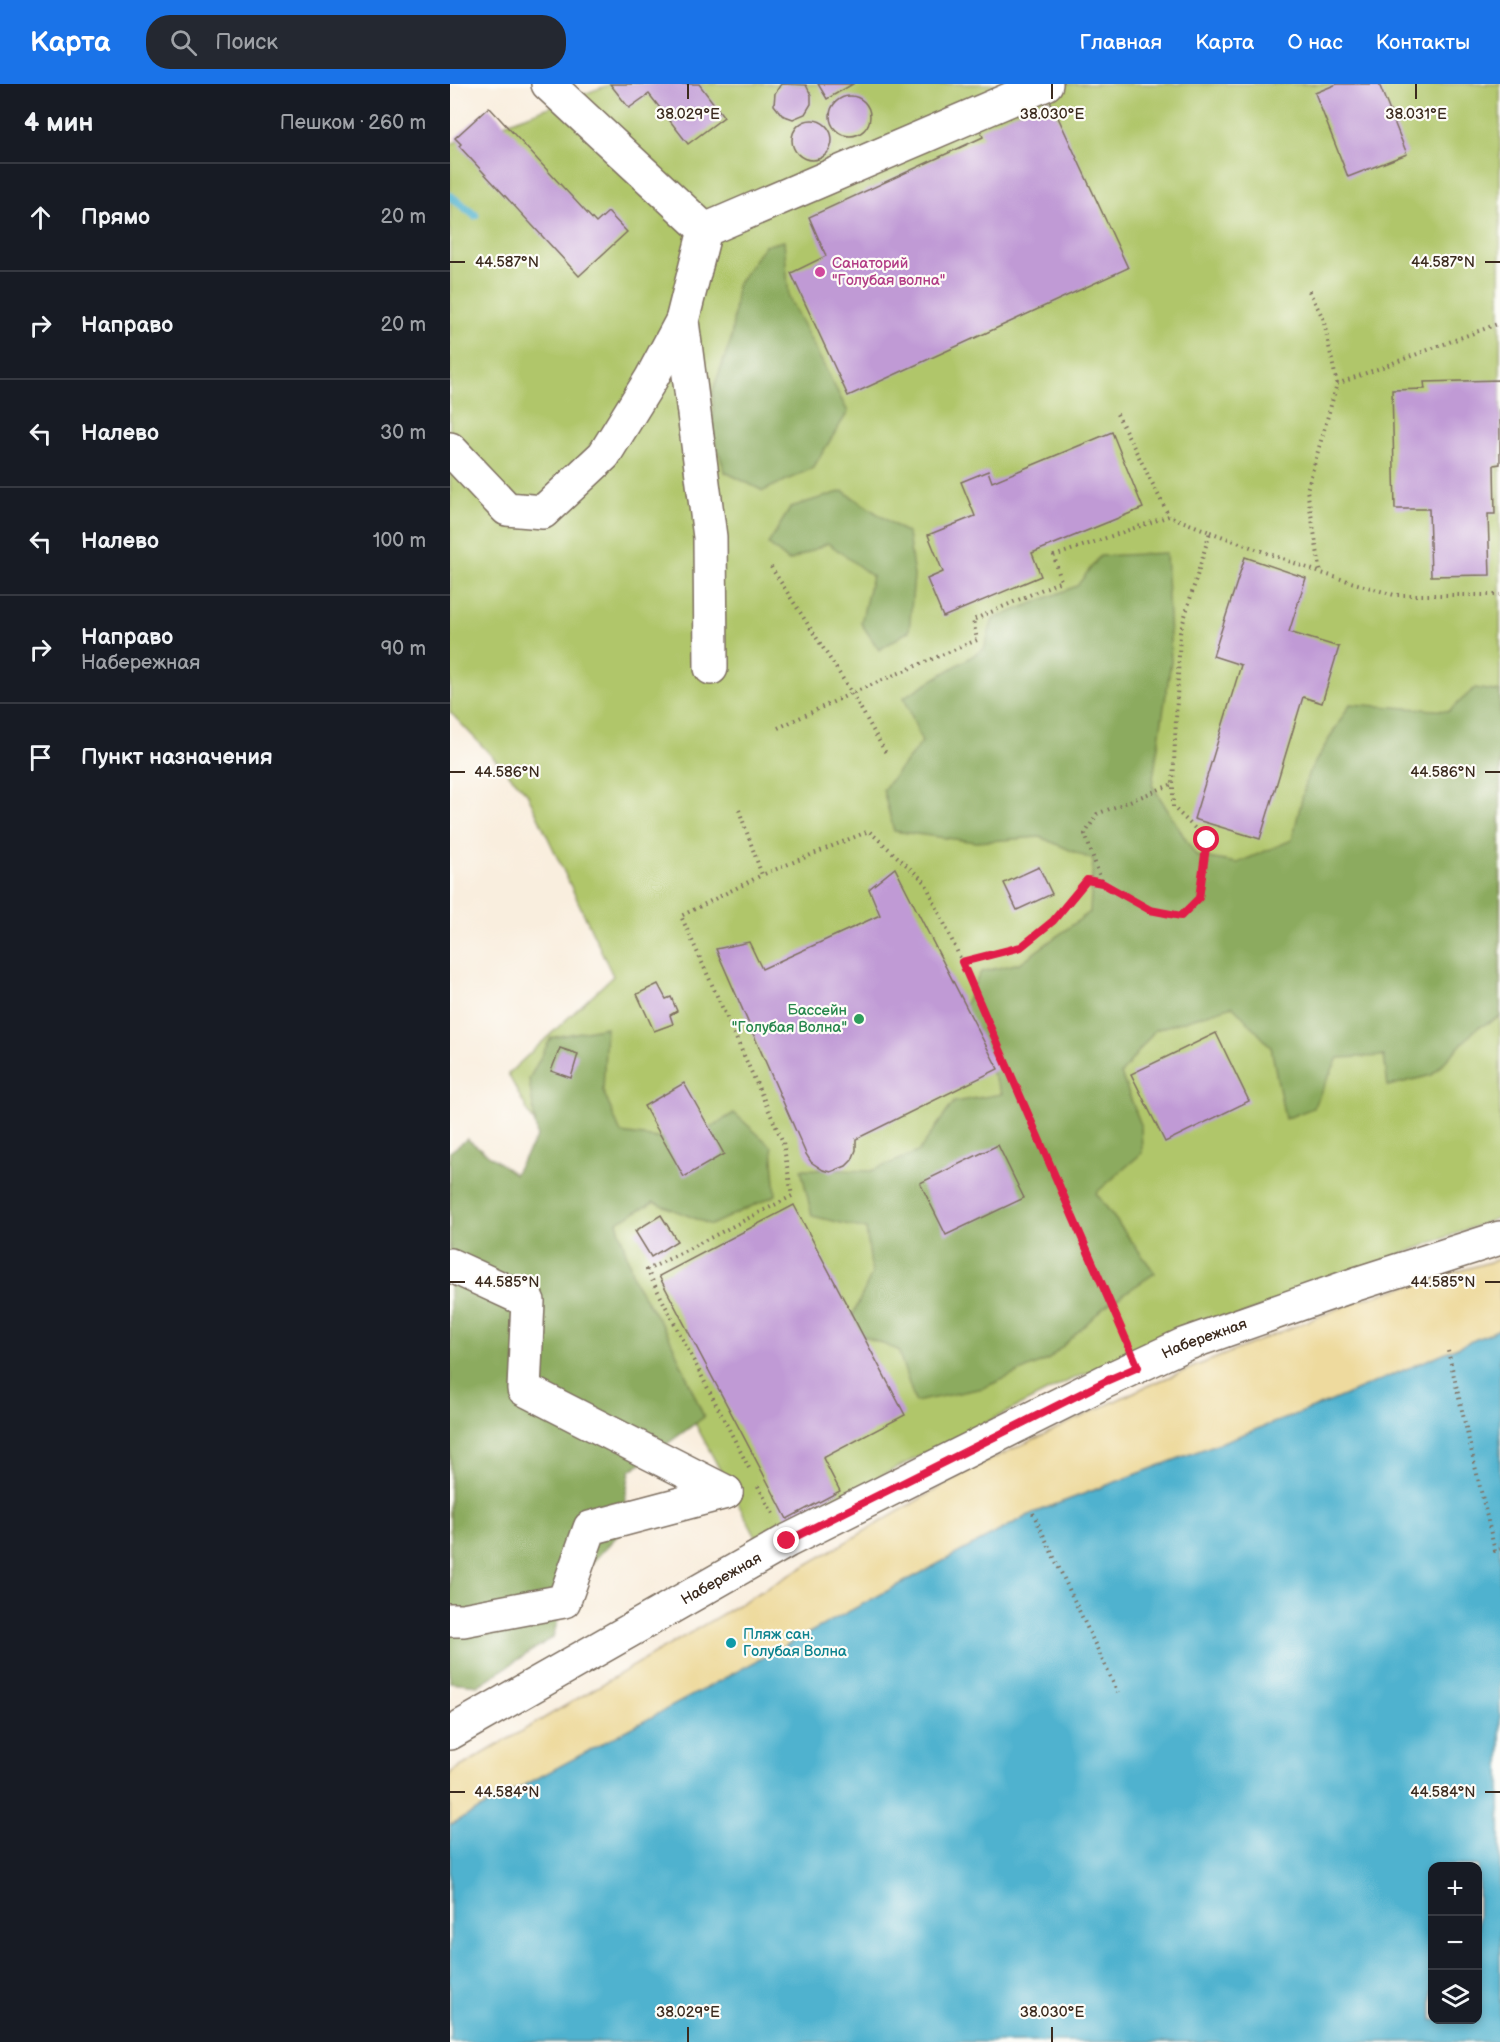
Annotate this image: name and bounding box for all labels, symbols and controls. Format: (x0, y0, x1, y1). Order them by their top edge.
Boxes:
search box (146, 15, 566, 69)
text: Карта (30, 26, 110, 59)
icon: search (167, 26, 200, 59)
text: Поиск (215, 29, 278, 56)
text: Главная (1079, 30, 1162, 55)
text: Карта (1195, 30, 1254, 55)
text: О нас (1287, 30, 1343, 55)
text: Контакты (1376, 30, 1470, 55)
text: 38.029°E (656, 105, 720, 124)
text: 38.030°E (1020, 105, 1084, 124)
text: 38.031°E (1385, 105, 1447, 124)
text: 4 мин (24, 108, 93, 139)
text: Пешком · 260 m (280, 111, 426, 135)
icon: ahead (24, 201, 57, 234)
text: Прямо (81, 204, 150, 231)
text: 20 m (381, 205, 426, 229)
text: 44.587°N (475, 253, 539, 272)
text: 44.587°N (1411, 253, 1475, 272)
place label: Санаторий "Голубая волна" (832, 254, 945, 290)
marker: Санаторий "Голубая волна" (813, 265, 827, 279)
icon: right (24, 309, 57, 342)
text: Направо (81, 312, 173, 339)
text: 20 m (381, 313, 426, 337)
icon: left (24, 417, 57, 450)
text: Налево (81, 420, 159, 447)
text: 30 m (380, 421, 426, 445)
icon: left (24, 525, 57, 558)
text: Налево (81, 528, 159, 555)
text: 100 m (373, 529, 426, 553)
text: Направо (81, 624, 173, 651)
icon: right (24, 633, 57, 666)
text: 90 m (381, 637, 426, 661)
text: Набережная (81, 651, 200, 675)
icon: arrive (24, 741, 57, 774)
text: Пункт назначения (81, 744, 273, 771)
text: 44.586°N (474, 763, 540, 782)
text: 44.586°N (1410, 763, 1476, 782)
route start (1193, 826, 1219, 852)
place label: Бассейн "Голубая Волна" (732, 1001, 847, 1037)
marker: Бассейн "Голубая Волна" (852, 1012, 866, 1026)
text: 44.585°N (474, 1273, 540, 1292)
text: 44.585°N (1410, 1273, 1476, 1292)
street label: Набережная (1159, 1314, 1249, 1363)
route end (773, 1527, 799, 1553)
street label: Набережная (677, 1548, 765, 1609)
place label: Пляж сан. Голубая Волна (743, 1625, 847, 1661)
marker: Пляж сан. Голубая Волна (724, 1636, 738, 1650)
text: 44.584°N (474, 1783, 540, 1802)
text: 44.584°N (1410, 1783, 1476, 1802)
map controls (1428, 1862, 1482, 2024)
button: + (1428, 1862, 1482, 1916)
button: − (1428, 1916, 1482, 1970)
button: layers (1428, 1970, 1482, 2024)
text: 38.029°E (656, 2003, 720, 2022)
text: 38.030°E (1020, 2003, 1084, 2022)

